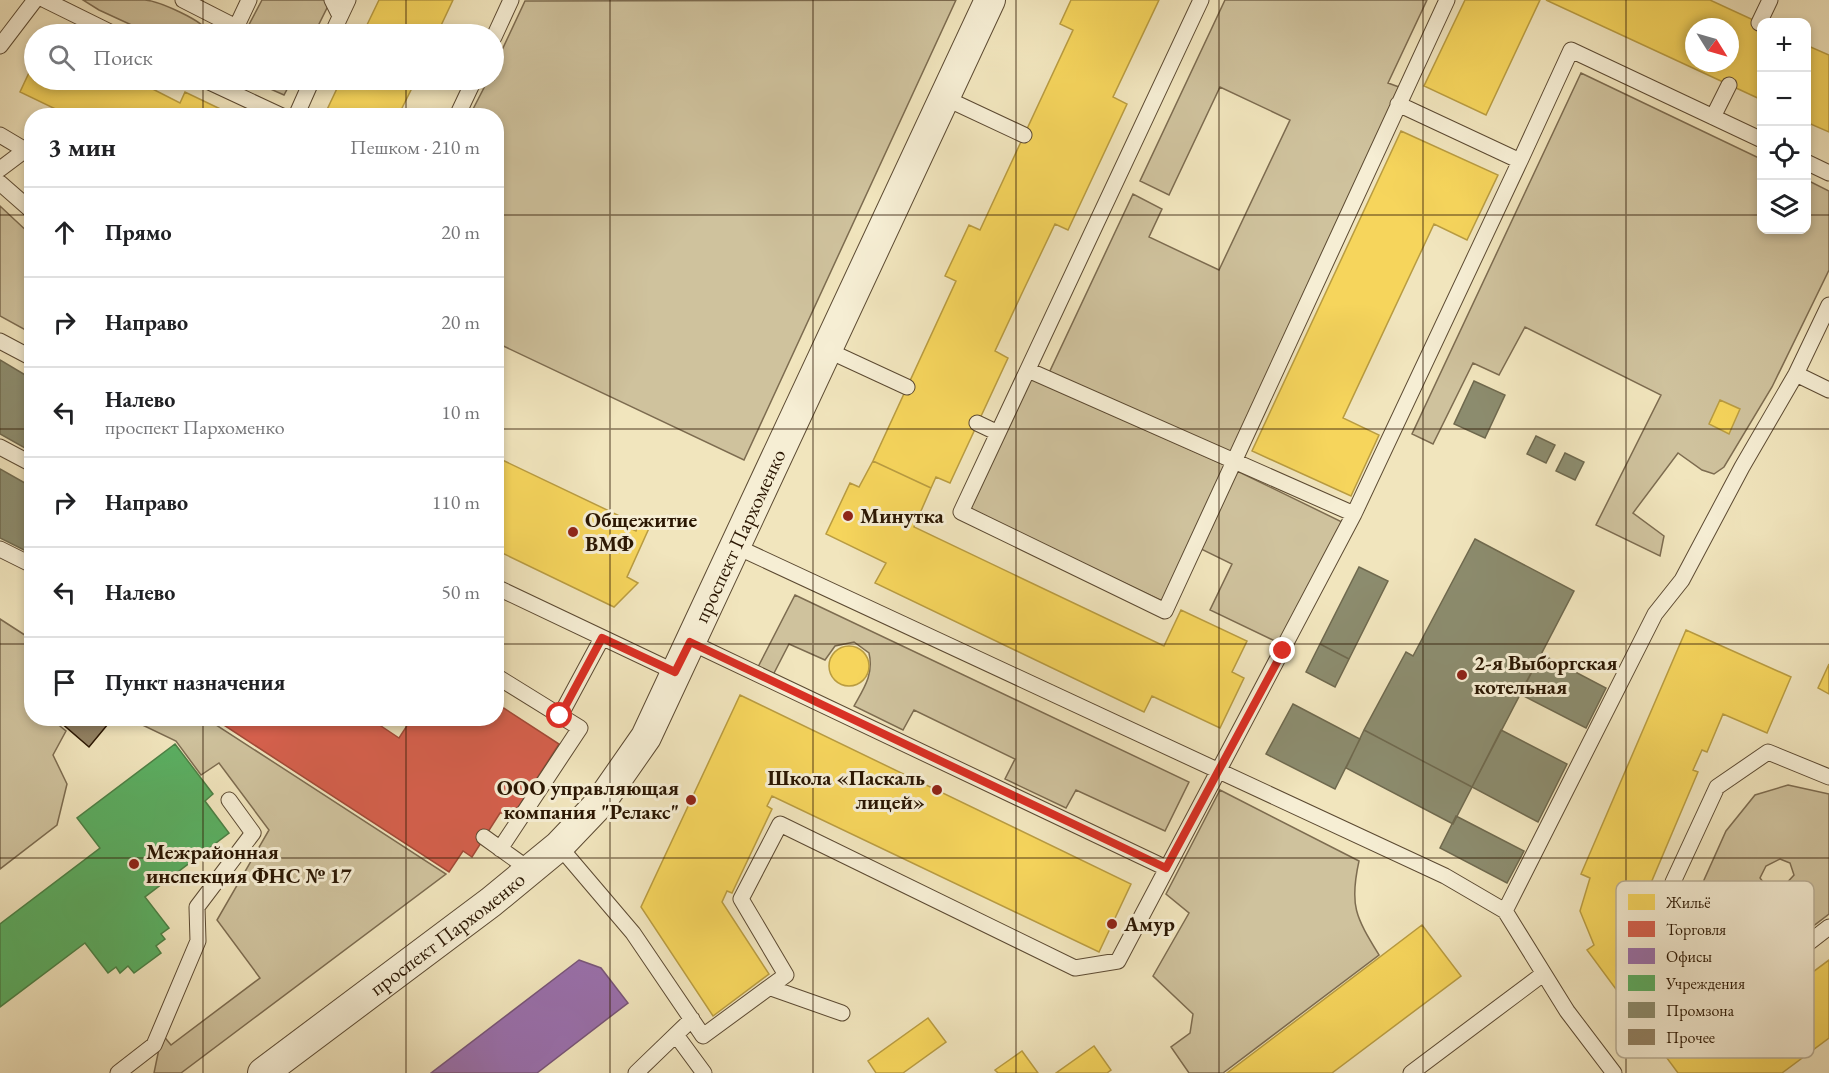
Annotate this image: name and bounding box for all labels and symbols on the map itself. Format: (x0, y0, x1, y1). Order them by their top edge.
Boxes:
north arrow (1685, 18, 1739, 72)
street label: проспект Пархоменко (687, 444, 792, 627)
place label: Минутка (860, 502, 945, 529)
place label: Общежитие ВМФ (585, 506, 697, 557)
marker: Минутка (841, 509, 855, 523)
marker: Общежитие ВМФ (566, 525, 580, 539)
route end (1269, 637, 1295, 663)
place label: 2-я Выборгская котельная (1474, 649, 1618, 700)
marker: 2-я Выборгская котельная (1455, 668, 1469, 682)
route start (546, 702, 572, 728)
place label: Школа «Паскаль лицей» (767, 764, 925, 815)
place label: ООО управляющая компания "Релакс" (497, 774, 679, 825)
marker: Школа «Паскаль лицей» (930, 783, 944, 797)
marker: ООО управляющая компания "Релакс" (684, 793, 698, 807)
place label: Межрайонная инспекция ФНС № 17 (146, 838, 353, 889)
marker: Межрайонная инспекция ФНС № 17 (127, 857, 141, 871)
street label: проспект Пархоменко (364, 866, 530, 1001)
legend (1616, 881, 1814, 1058)
text: Жильё (1665, 892, 1711, 913)
place label: Амур (1123, 910, 1175, 937)
marker: Амур (1105, 917, 1119, 931)
text: Торговля (1666, 919, 1726, 940)
text: Офисы (1666, 946, 1712, 967)
text: Учреждения (1665, 973, 1745, 994)
text: Промзона (1666, 1000, 1735, 1021)
text: Прочее (1666, 1027, 1715, 1048)

